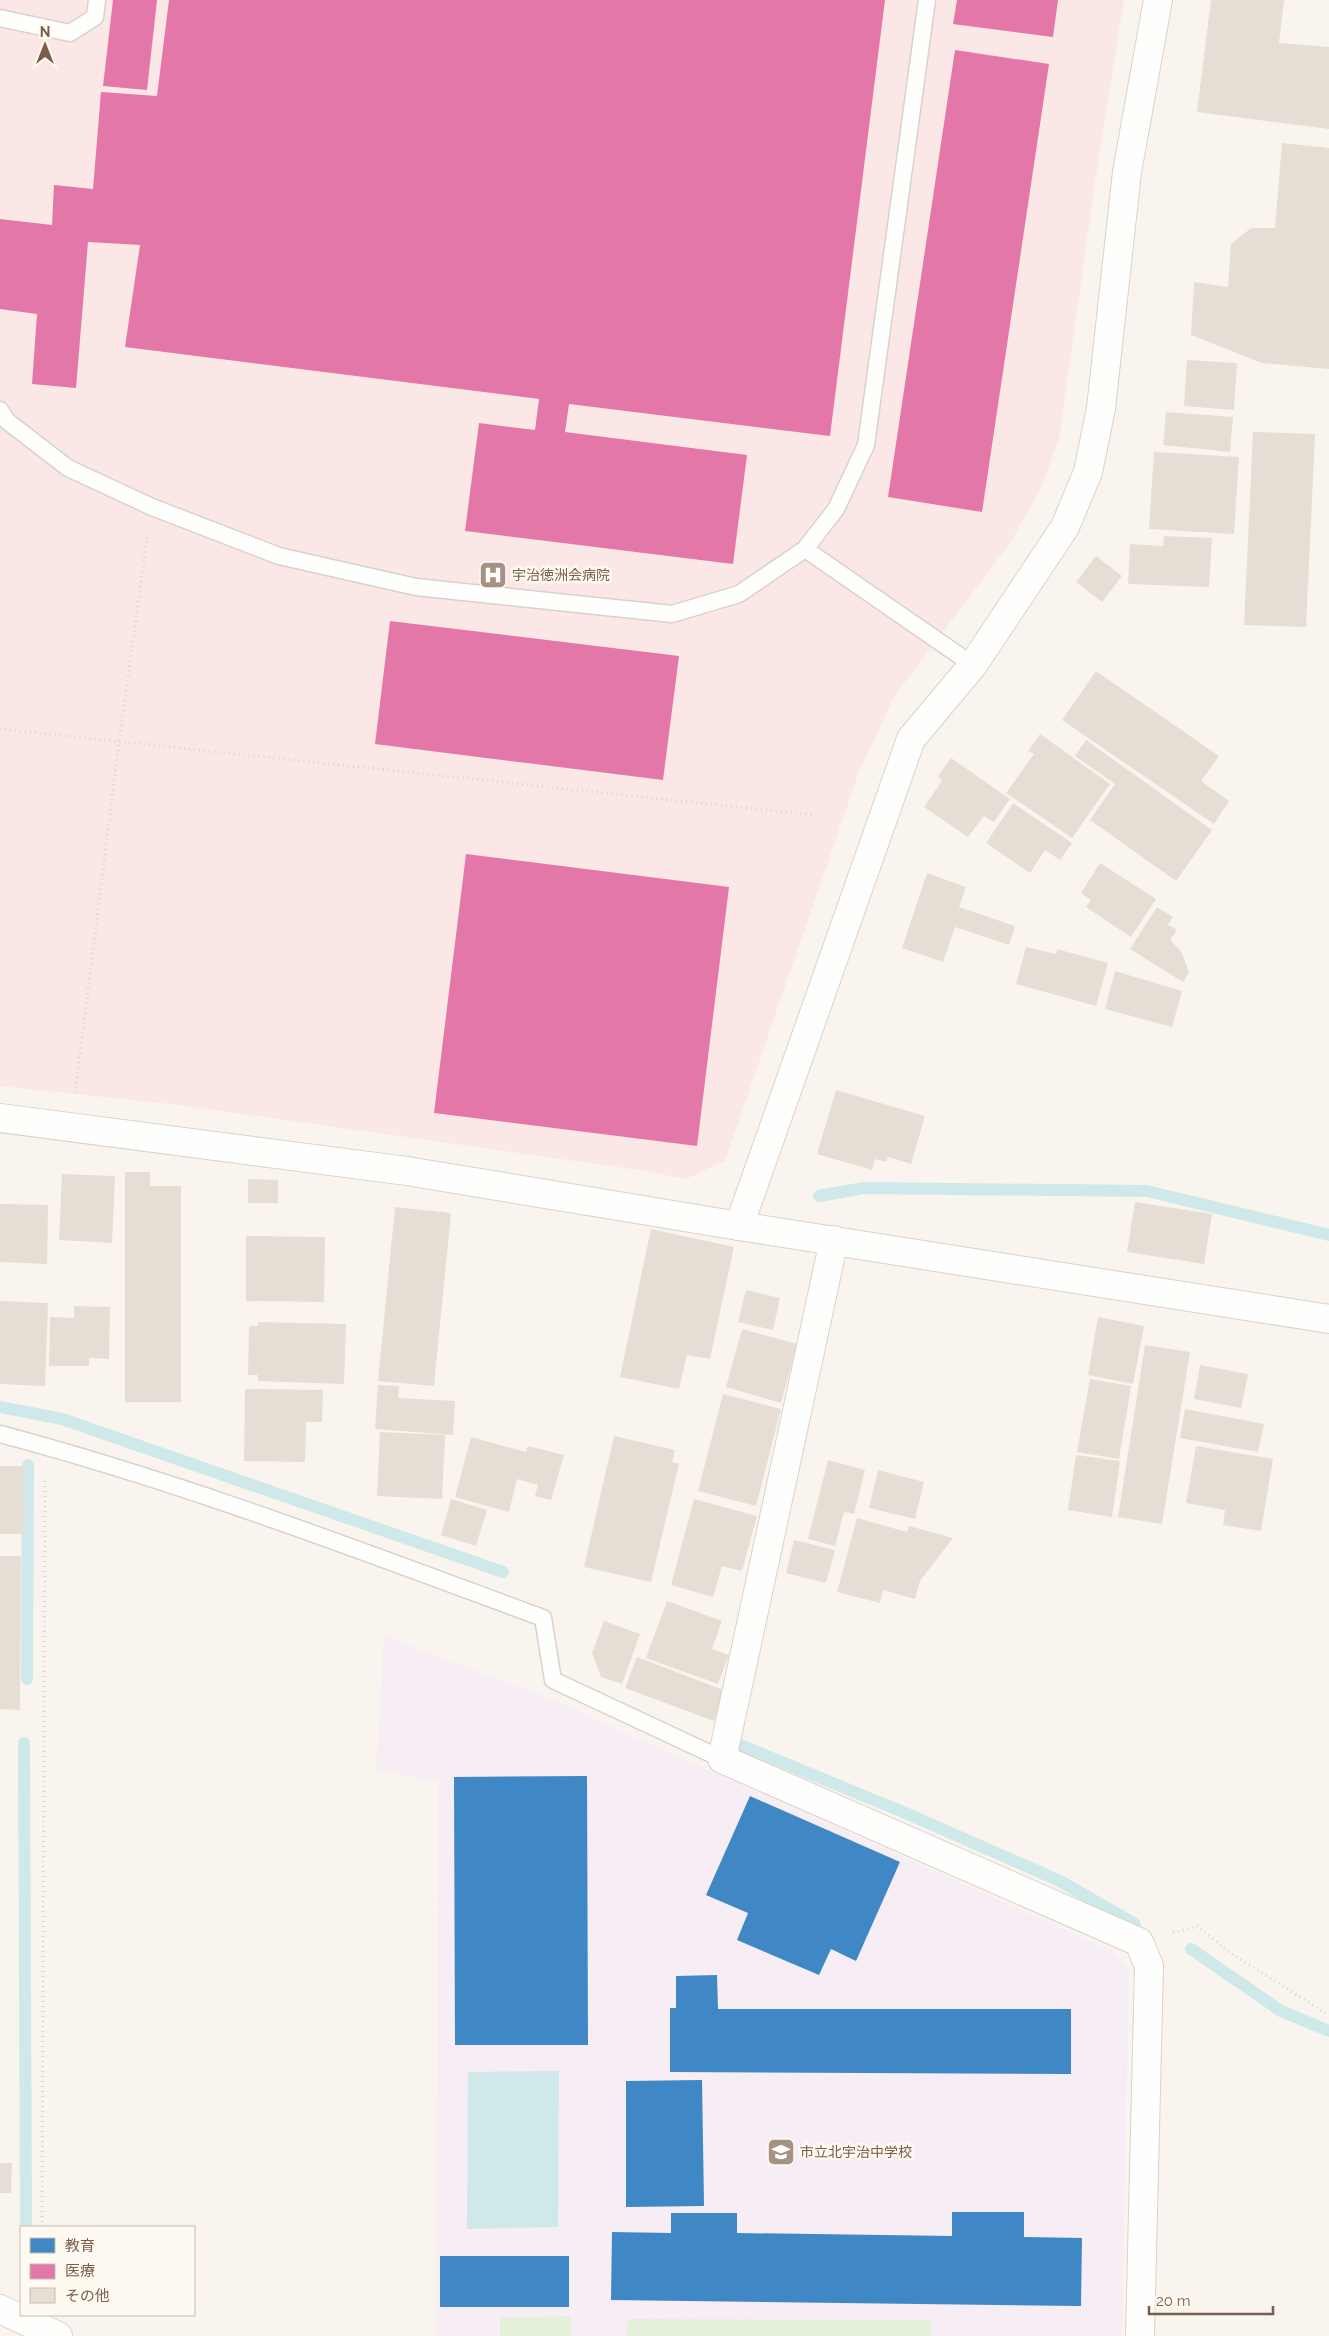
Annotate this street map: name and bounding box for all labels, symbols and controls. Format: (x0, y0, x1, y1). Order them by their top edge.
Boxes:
north arrow (20, 20, 70, 70)
text: N (40, 24, 50, 40)
hospital icon: 宇治徳洲会病院 (478, 560, 508, 590)
place label: 宇治徳洲会病院 (512, 567, 610, 583)
school or university icon: 市立北宇治中学校 (766, 2137, 796, 2167)
place label: 市立北宇治中学校 (800, 2144, 912, 2160)
legend (20, 2226, 195, 2316)
text: 教育 (65, 2237, 95, 2255)
text: 医療 (65, 2262, 95, 2280)
scale bar (1149, 2284, 1273, 2316)
text: その他 (65, 2287, 110, 2305)
text: 20 m (1156, 2292, 1191, 2310)

